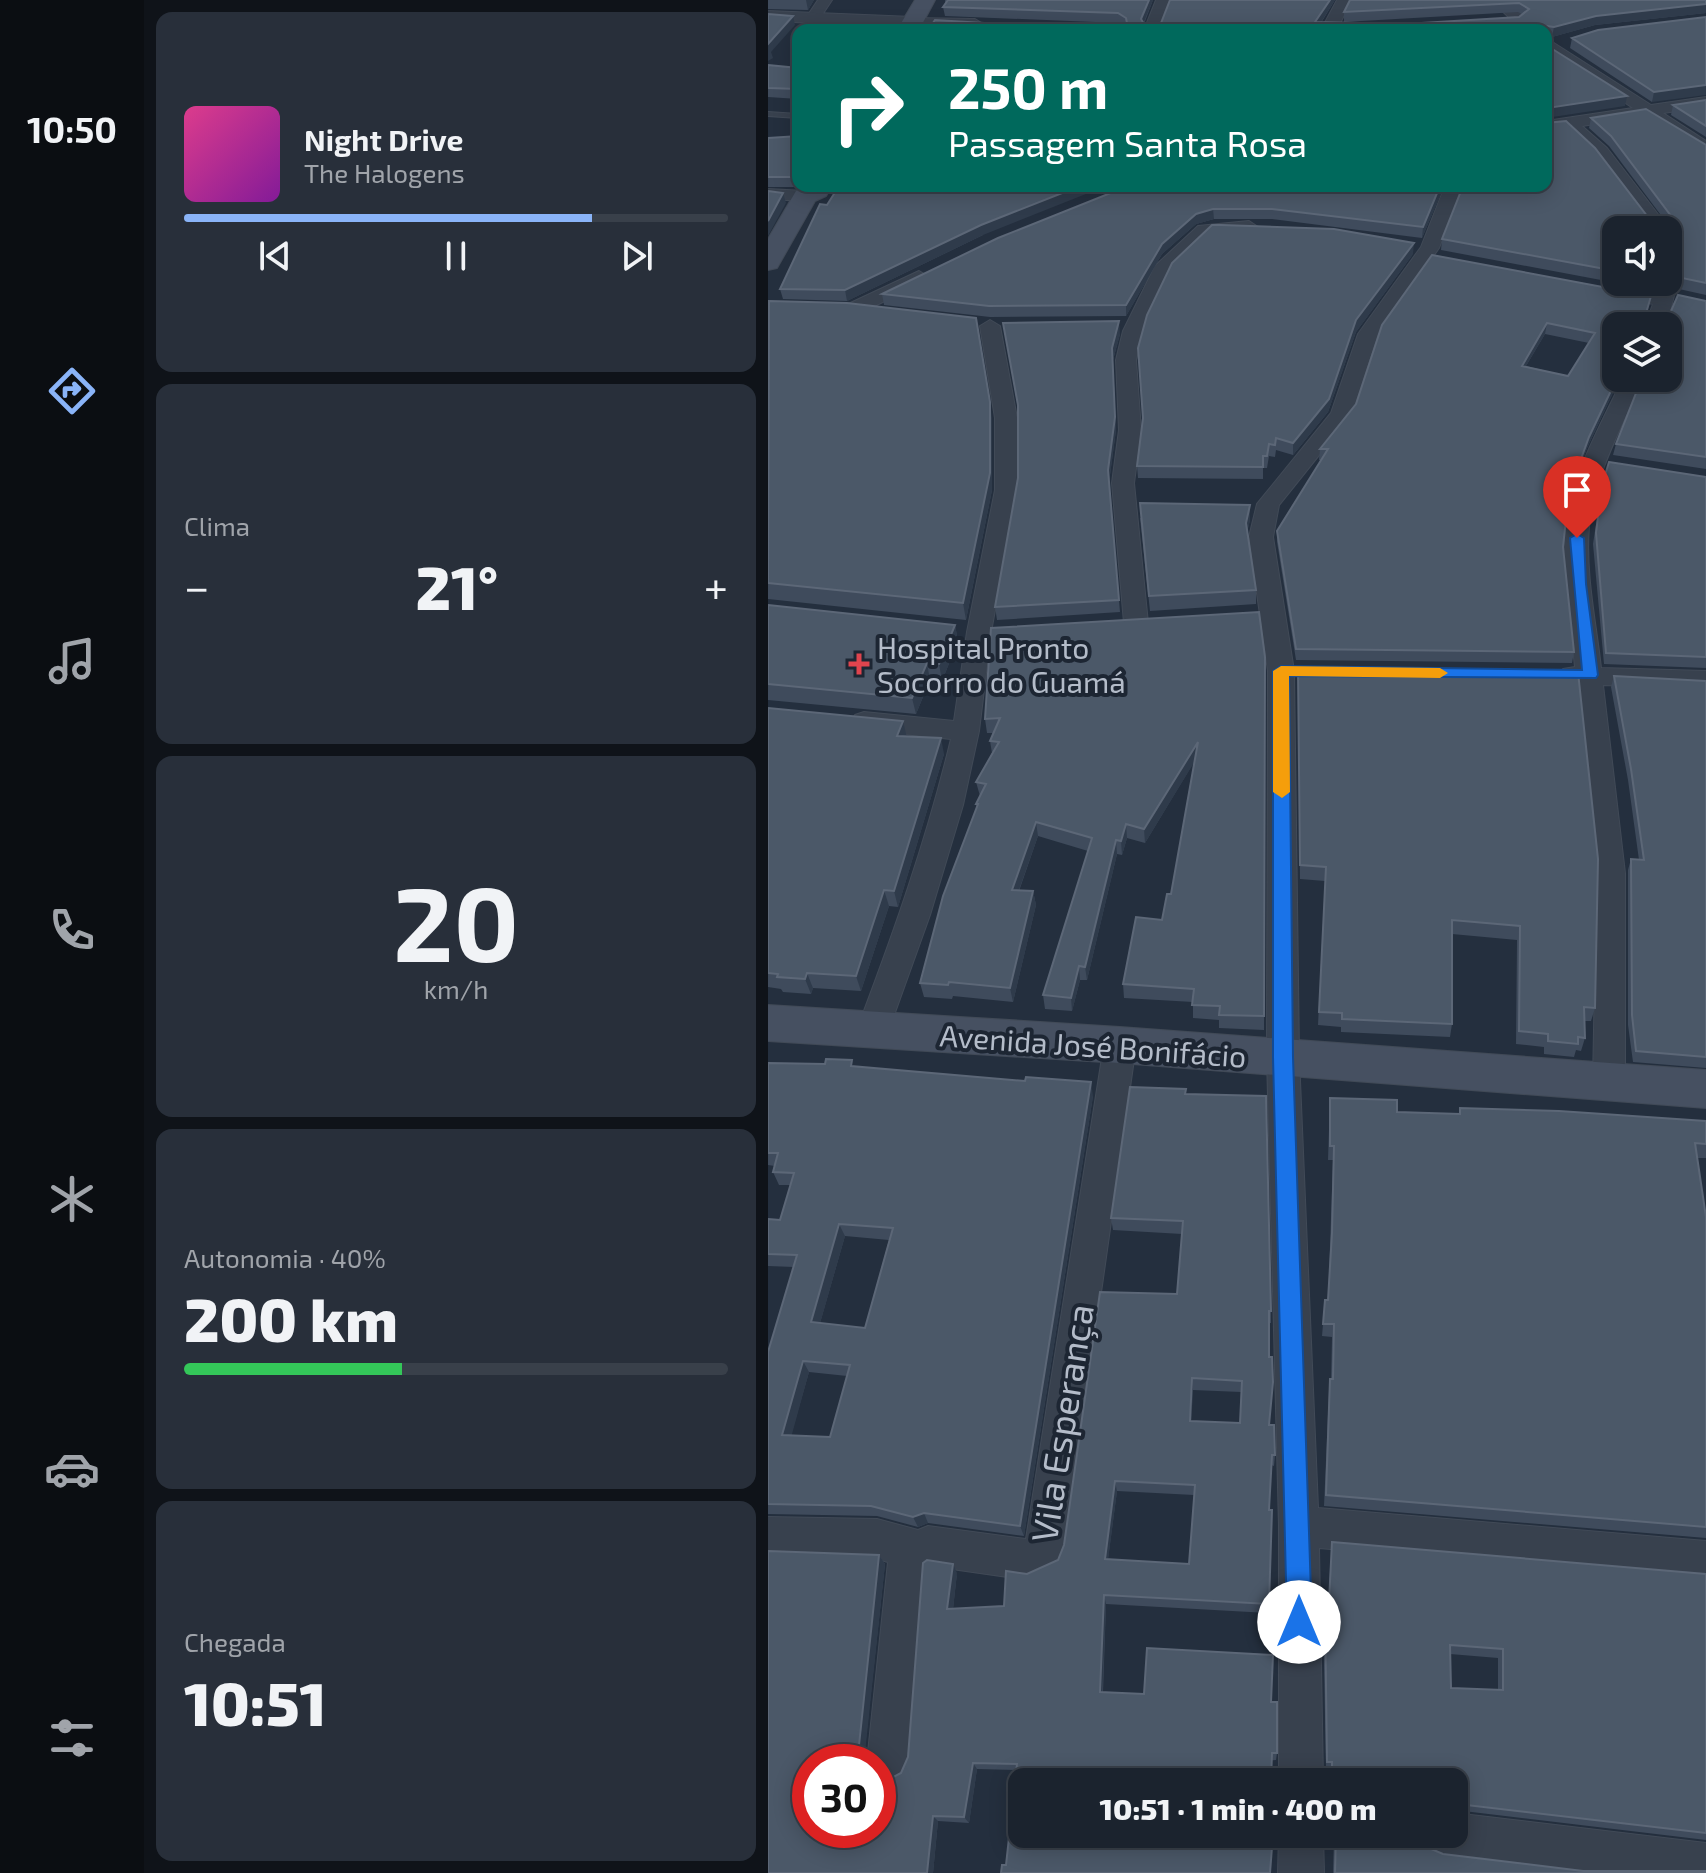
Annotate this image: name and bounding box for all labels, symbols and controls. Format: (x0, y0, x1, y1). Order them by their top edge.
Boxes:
text: 250 m (948, 53, 1108, 120)
icon: right (816, 56, 920, 160)
text: 10:50 (27, 107, 117, 150)
text: Night Drive (304, 121, 463, 157)
text: Passagem Santa Rosa (948, 121, 1307, 164)
text: The Halogens (304, 157, 465, 188)
map controls (1602, 216, 1682, 392)
button: sound (1602, 216, 1682, 296)
icon: previous (253, 234, 297, 278)
icon: pause (434, 234, 478, 278)
icon: next (615, 234, 659, 278)
button: layers (1602, 312, 1682, 392)
icon: directions (44, 363, 100, 419)
pin (1543, 456, 1611, 538)
icon: arrive (1555, 468, 1599, 512)
text: Clima (184, 510, 250, 541)
text: 21° (415, 550, 498, 622)
text: − (184, 559, 210, 612)
text: + (704, 559, 728, 612)
place label: Hospital Pronto Socorro do Guamá (877, 629, 1126, 699)
icon: music (44, 633, 100, 689)
marker: Hospital Pronto Socorro do Guamá (848, 653, 870, 675)
text: 20 (393, 858, 519, 983)
icon: phone (44, 902, 100, 958)
text: km/h (424, 973, 488, 1004)
street label: Avenida José Bonifácio (938, 1016, 1248, 1074)
icon: climate (44, 1171, 100, 1227)
text: Autonomia · 40% (184, 1242, 386, 1273)
text: 200 km (184, 1282, 398, 1354)
street label: Vila Esperança (1021, 1301, 1103, 1545)
icon: car (44, 1441, 100, 1497)
position arrow (1257, 1580, 1341, 1664)
text: Chegada (184, 1626, 286, 1657)
text: 10:51 (184, 1666, 327, 1738)
icon: filters (44, 1710, 100, 1766)
speed limit sign: 30 (792, 1744, 896, 1848)
text: 10:51 · 1 min · 400 m (1100, 1790, 1376, 1826)

